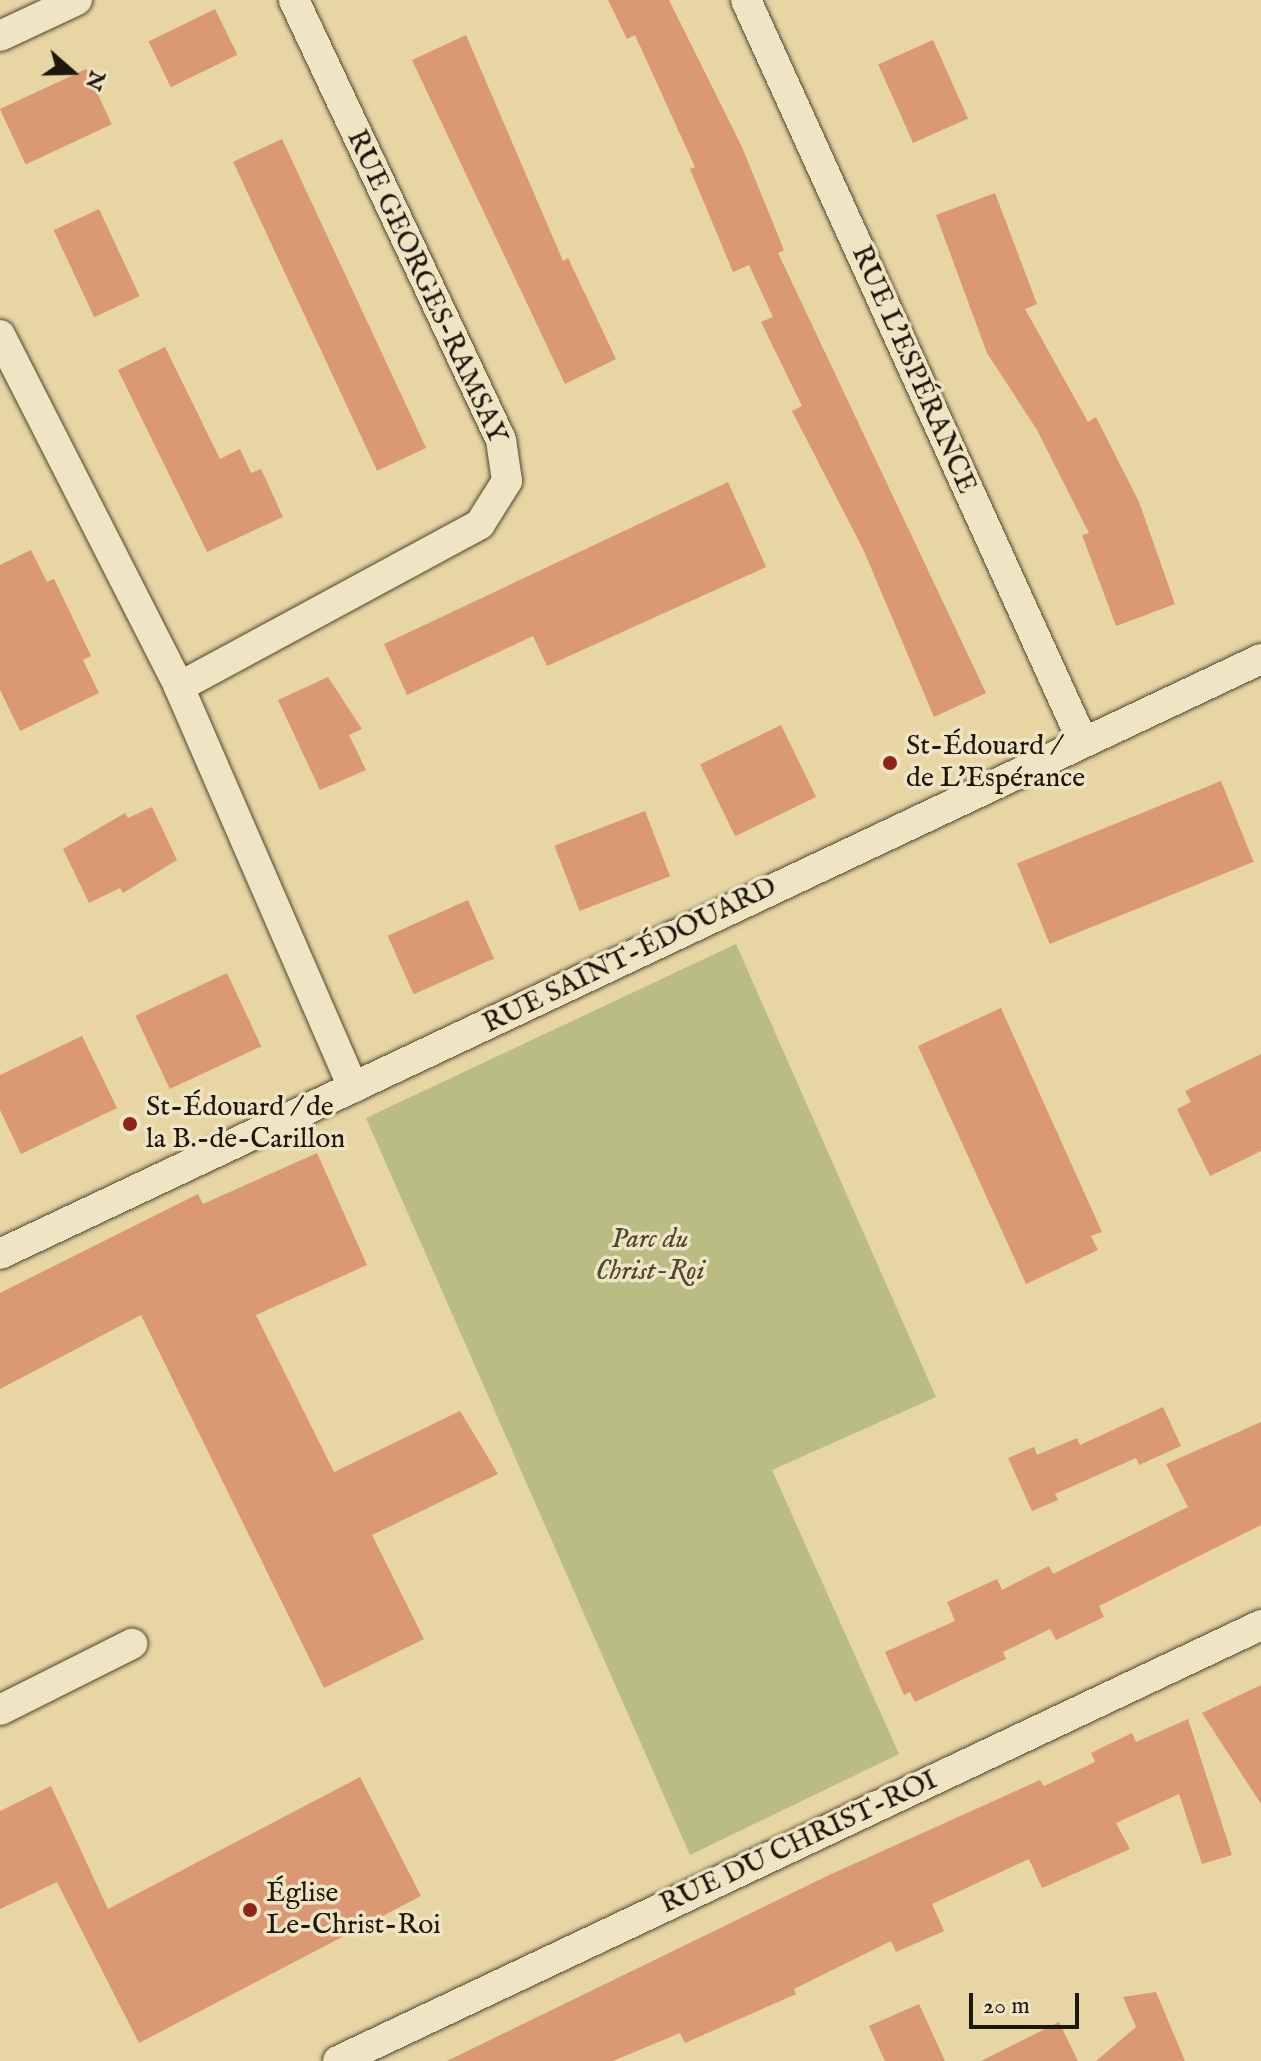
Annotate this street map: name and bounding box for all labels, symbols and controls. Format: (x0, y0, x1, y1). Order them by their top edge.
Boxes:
north arrow (32, 32, 112, 112)
text: N (78, 66, 111, 94)
street label: RUE GEORGES-RAMSAY (339, 125, 513, 449)
street label: RUE L'ESPÉRANCE (843, 241, 983, 499)
place label: St-Édouard / de L'Espérance (906, 730, 1085, 796)
marker: St-Édouard / de L'Espérance (881, 754, 899, 772)
street label: RUE SAINT-ÉDOUARD (478, 870, 782, 1042)
place label: St-Édouard / de la B.-de-Carillon (146, 1091, 345, 1157)
marker: St-Édouard / de la B.-de-Carillon (121, 1115, 139, 1133)
park label: Parc du Christ-Roi (595, 1223, 705, 1289)
street label: RUE DU CHRIST-ROI (655, 1764, 943, 1922)
place label: Église Le-Christ-Roi (266, 1877, 441, 1943)
marker: Église Le-Christ-Roi (241, 1901, 259, 1919)
scale bar (973, 1977, 1083, 2027)
text: 20 m (983, 1991, 1030, 2022)

